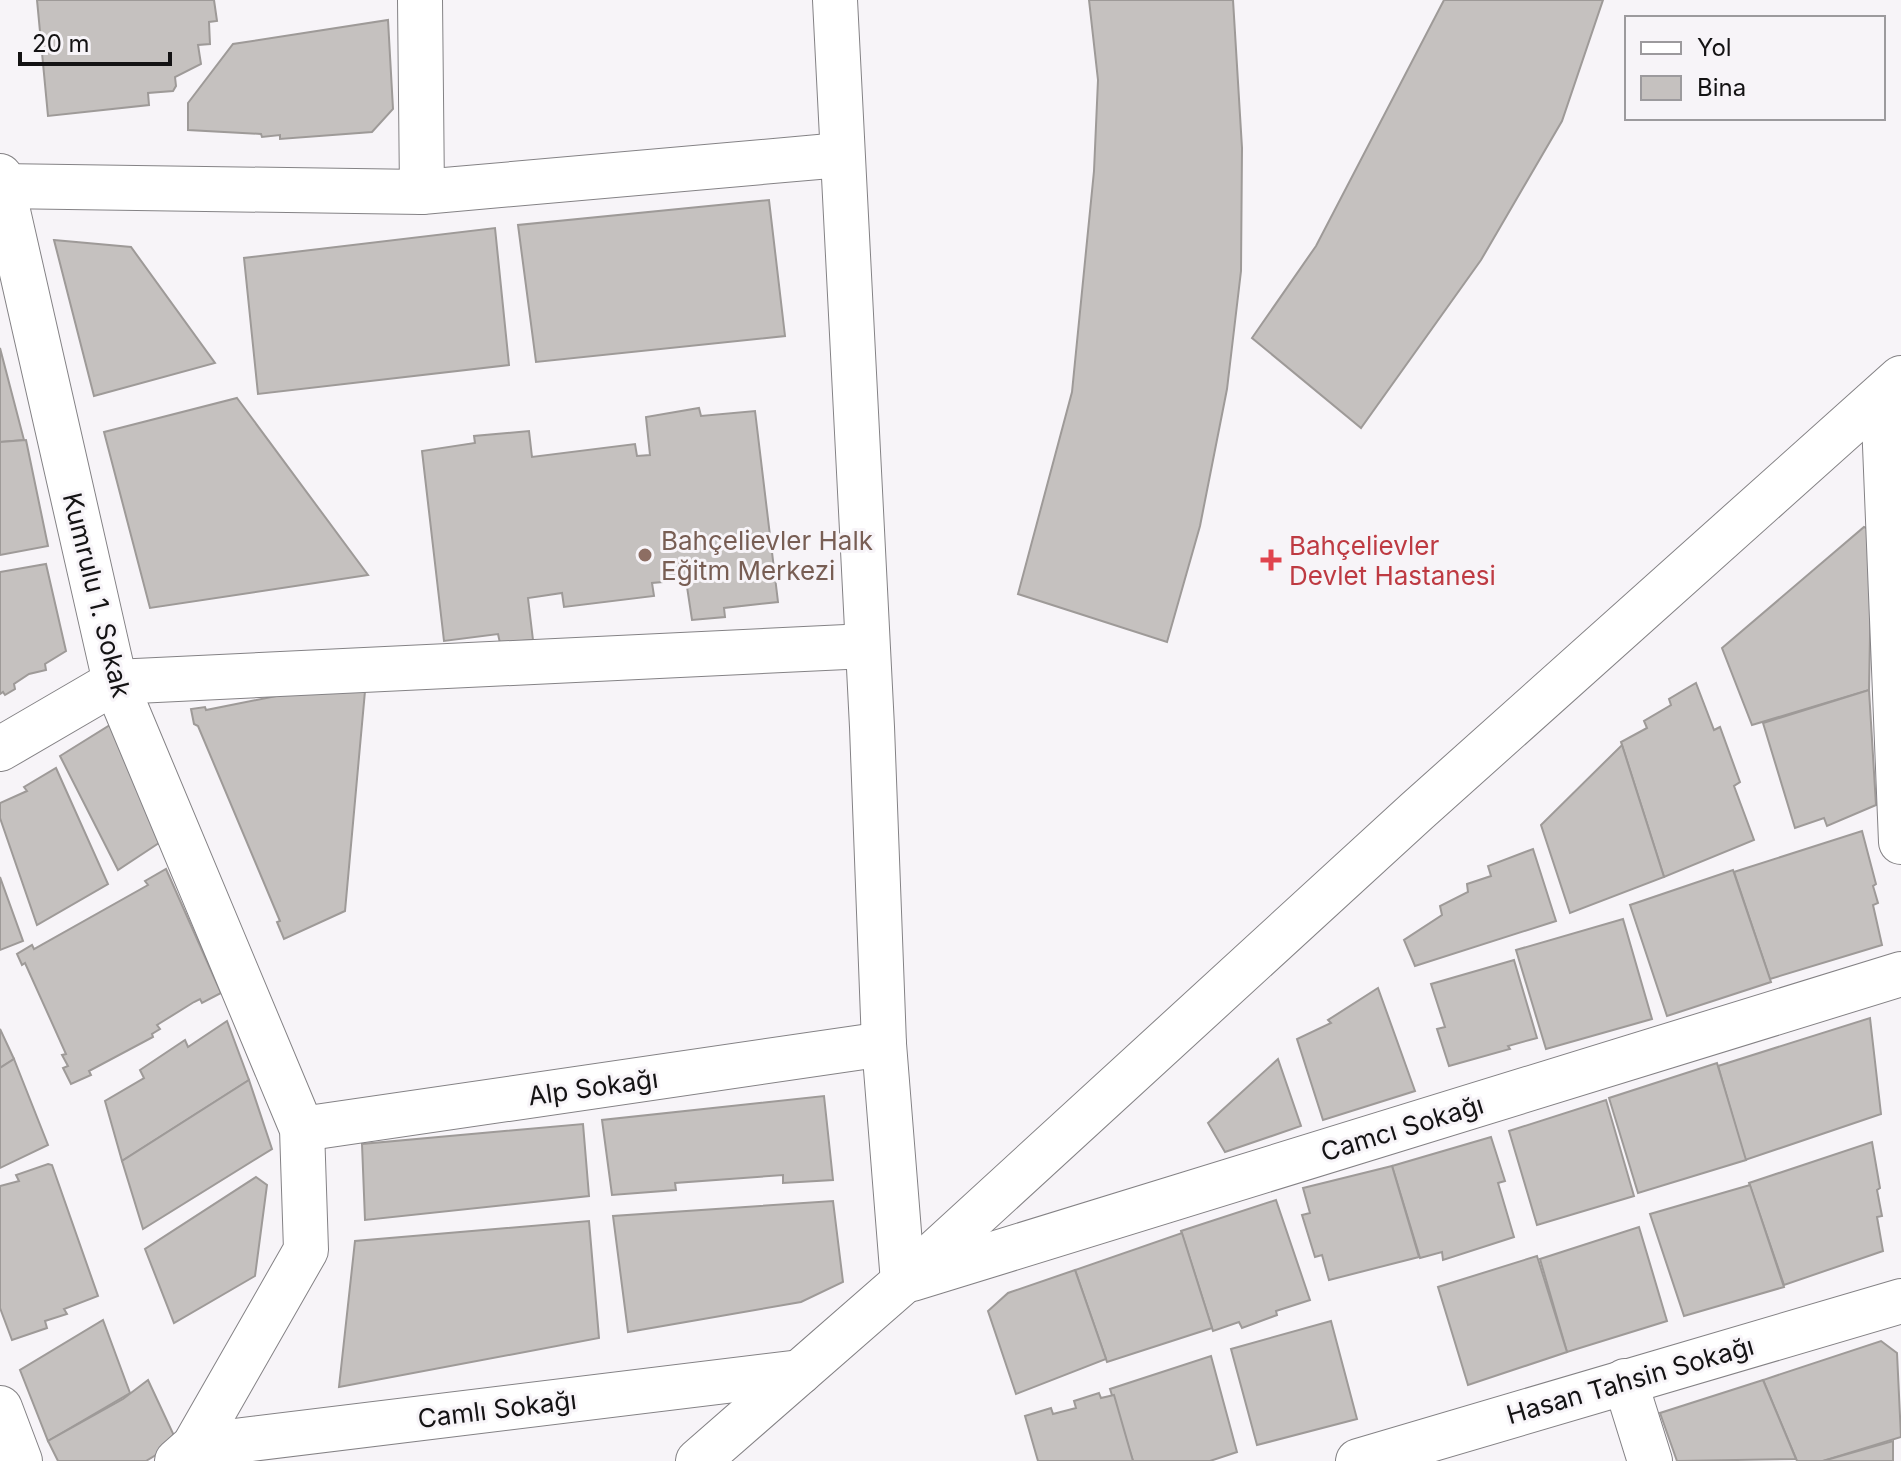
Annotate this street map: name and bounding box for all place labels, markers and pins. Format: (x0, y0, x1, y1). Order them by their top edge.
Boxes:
place label: Bahçelievler Halk Eğitm Merkezi (661, 525, 873, 586)
place label: Bahçelievler Devlet Hastanesi (1289, 530, 1496, 591)
marker: Bahçelievler Halk Eğitm Merkezi (636, 546, 654, 564)
marker: Bahçelievler Devlet Hastanesi (1260, 549, 1282, 571)

